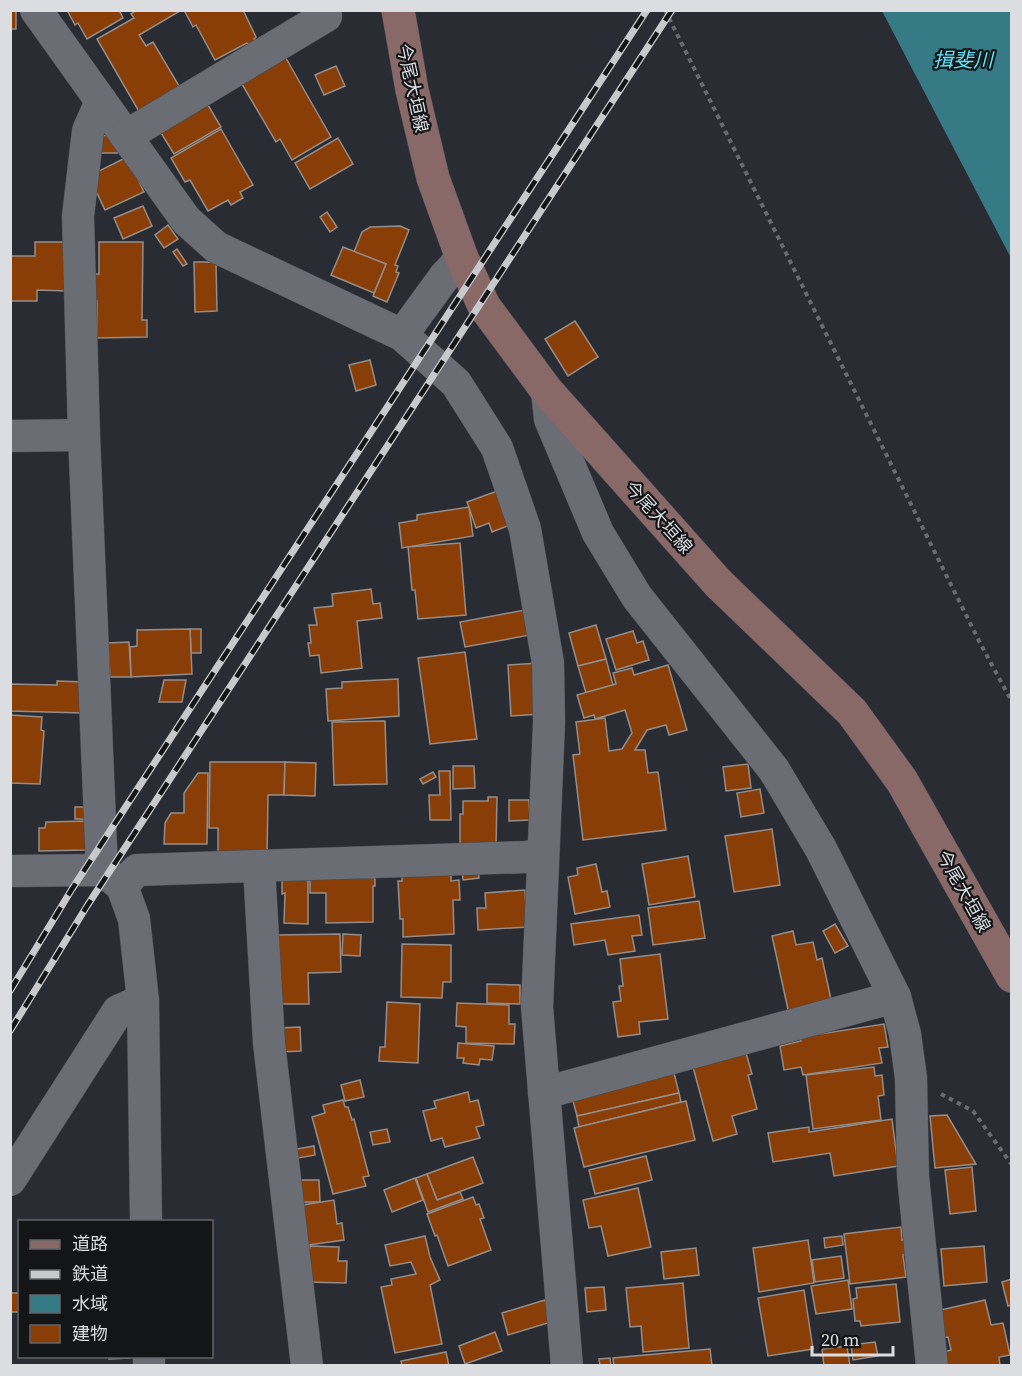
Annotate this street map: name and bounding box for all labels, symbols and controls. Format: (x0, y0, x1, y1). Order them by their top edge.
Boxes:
street label: 今尾大垣線 (391, 41, 435, 135)
water label: 揖斐川 (933, 46, 995, 74)
street label: 今尾大垣線 (620, 475, 698, 559)
street label: 今尾大垣線 (931, 846, 997, 936)
legend (18, 1220, 213, 1358)
text: 道路 (72, 1231, 108, 1256)
text: 鉄道 (72, 1261, 108, 1286)
text: 水域 (72, 1291, 108, 1316)
scale bar (812, 1319, 893, 1357)
text: 建物 (72, 1321, 108, 1346)
text: 20 m (821, 1327, 859, 1352)

